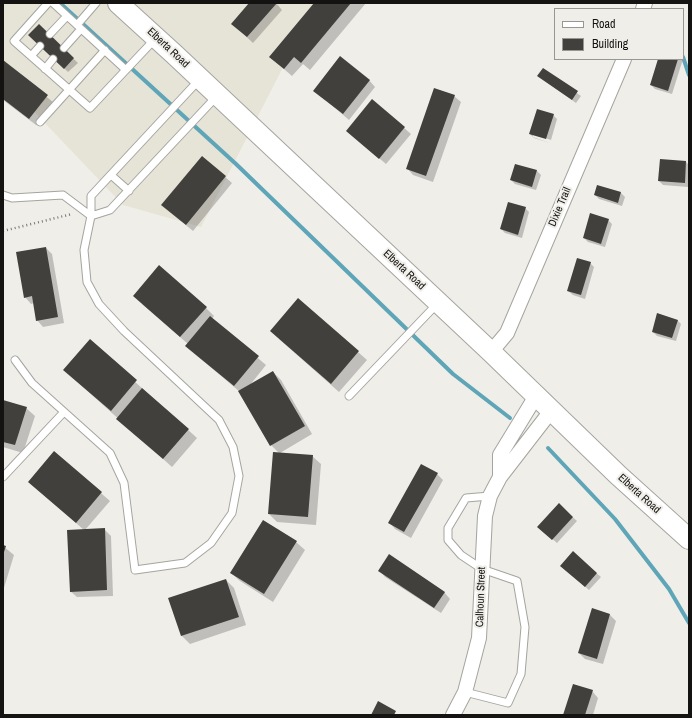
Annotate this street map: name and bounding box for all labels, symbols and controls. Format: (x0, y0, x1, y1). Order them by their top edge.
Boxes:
legend (554, 8, 684, 60)
text: Road (592, 16, 616, 32)
street label: Elberta Road (144, 25, 192, 71)
text: Building (592, 36, 628, 52)
street label: Dixie Trail (546, 185, 574, 229)
street label: Elberta Road (380, 247, 428, 293)
street label: Elberta Road (615, 471, 663, 517)
street label: Calhoun Street (473, 567, 489, 627)

